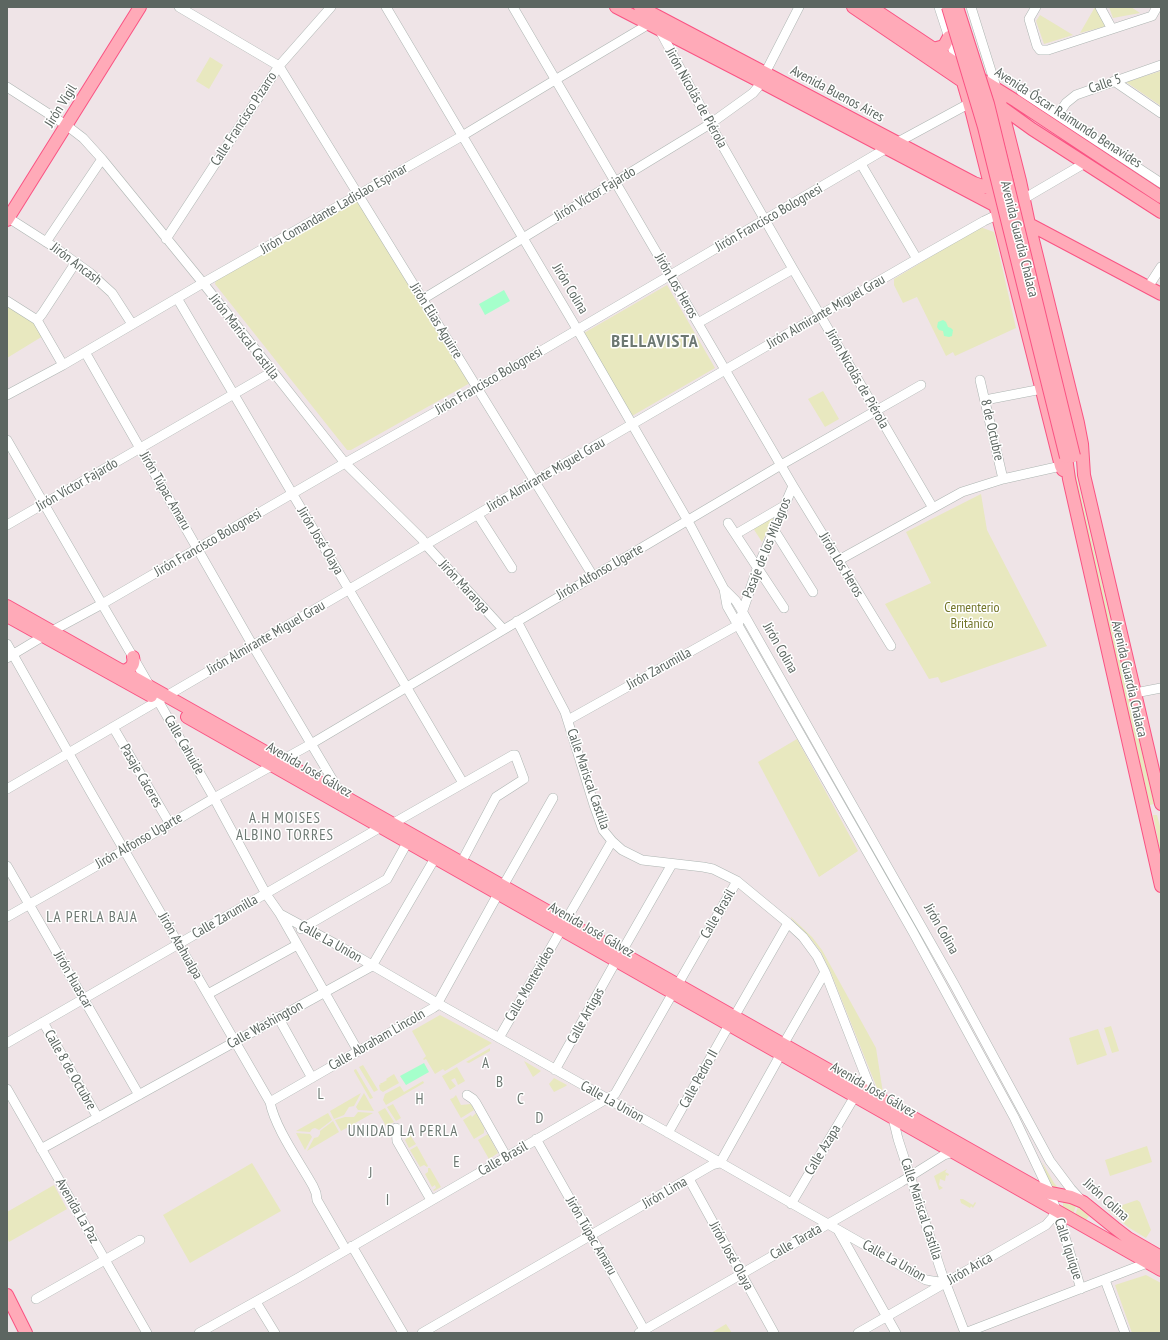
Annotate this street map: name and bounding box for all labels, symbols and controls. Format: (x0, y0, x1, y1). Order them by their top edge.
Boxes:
street label: Jirón Nicolás de Piérola (661, 45, 731, 151)
street label: Avenida Buenos Aires (787, 62, 887, 126)
street label: Avenida Óscar Raimundo Benavides (991, 64, 1145, 172)
street label: Calle Francisco Pizarro (207, 69, 281, 169)
street label: Calle 5 (1086, 71, 1124, 97)
street label: Jirón Vigil (41, 82, 81, 130)
street label: Jirón Comandante Ladislao Espinar (257, 160, 411, 258)
street label: Jirón Víctor Fajardo (551, 163, 639, 225)
street label: Avenida Guardia Chalaca (996, 179, 1042, 299)
street label: Jirón Francisco Bolognesi (712, 180, 826, 256)
street label: Jirón Ancash (47, 239, 105, 289)
street label: Jirón Los Heros (651, 251, 701, 321)
street label: Jirón Colina (549, 261, 591, 317)
street label: Jirón Almirante Miguel Grau (764, 271, 888, 353)
street label: Jirón Elias Aguirre (406, 280, 466, 362)
street label: Jirón Mariscal Castilla (205, 291, 283, 383)
street label: Jirón Nicolás de Piérola (822, 326, 892, 432)
district label: BELLAVISTA (611, 331, 699, 353)
street label: Jirón Francisco Bolognesi (432, 343, 546, 419)
street label: 8 de Octubre (977, 398, 1007, 462)
street label: Jirón Almirante Miguel Grau (484, 434, 608, 516)
street label: Jirón Túpac Amaru (136, 449, 194, 533)
street label: Jirón Víctor Fajardo (33, 455, 121, 515)
street label: Pasaje de los Milagros (739, 495, 795, 601)
street label: Jirón José Olaya (293, 504, 347, 578)
street label: Jirón Francisco Bolognesi (151, 505, 265, 581)
street label: Jirón Los Heros (815, 530, 867, 600)
street label: Jirón Alfonso Ugarte (554, 540, 646, 604)
street label: Jirón Maranga (435, 557, 493, 617)
street label: Jirón Almirante Miguel Grau (204, 597, 328, 679)
park label: Cementerio Británico (944, 600, 1000, 632)
street label: Avenida Guardia Chalaca (1107, 619, 1151, 739)
street label: Jirón Colina (759, 620, 801, 676)
street label: Jirón Zarumilla (624, 644, 694, 694)
street label: Calle Cahuide (160, 712, 208, 778)
street label: Calle Mariscal Castilla (563, 726, 613, 832)
street label: Avenida José Gálvez (263, 739, 355, 801)
street label: Pasaje Cáceres (116, 741, 166, 811)
street label: Jirón Alfonso Ugarte (93, 809, 185, 873)
district label: A.H MOISES ALBINO TORRES (236, 810, 334, 845)
street label: Calle Brasil (697, 886, 739, 942)
street label: Calle Zarumilla (189, 892, 261, 942)
street label: Avenida José Gálvez (545, 899, 637, 961)
street label: Jirón Colina (920, 901, 962, 957)
district label: LA PERLA BAJA (46, 909, 138, 927)
street label: Jirón Atahualpa (154, 910, 206, 982)
street label: Calle La Union (295, 918, 365, 966)
street label: Calle Montevideo (502, 944, 558, 1024)
street label: Jirón Huascar (50, 948, 96, 1012)
street label: Calle Artigas (564, 985, 608, 1047)
street label: Calle Washington (224, 997, 306, 1053)
street label: Calle Abraham Lincoln (326, 1006, 428, 1074)
street label: Calle 8 de Octubre (40, 1027, 100, 1113)
street label: Calle Pedro II (676, 1047, 722, 1111)
district label: A (482, 1055, 490, 1073)
street label: Avenida José Gálvez (827, 1059, 919, 1121)
district label: B (496, 1074, 504, 1092)
street label: Calle La Union (577, 1078, 647, 1126)
district label: L (317, 1086, 325, 1104)
district label: H (415, 1091, 425, 1109)
district label: C (517, 1091, 525, 1109)
district label: D (536, 1110, 544, 1128)
street label: Calle Azapa (801, 1122, 845, 1178)
district label: UNIDAD LA PERLA (348, 1123, 458, 1141)
street label: Calle Brasil (475, 1138, 531, 1180)
district label: E (453, 1154, 461, 1172)
street label: Calle Mariscal Castilla (897, 1156, 945, 1262)
district label: J (369, 1165, 373, 1183)
street label: Jirón Lima (640, 1173, 690, 1213)
street label: Jirón Colina (1080, 1175, 1132, 1225)
street label: Avenida La Paz (52, 1176, 102, 1246)
district label: I (386, 1192, 390, 1210)
street label: Jirón Túpac Amaru (562, 1194, 620, 1278)
street label: Calle Iquique (1050, 1216, 1086, 1282)
street label: Jirón José Olaya (705, 1219, 757, 1293)
street label: Calle Tarata (767, 1221, 825, 1263)
street label: Calle La Union (859, 1237, 929, 1285)
street label: Jirón Arica (944, 1249, 996, 1289)

